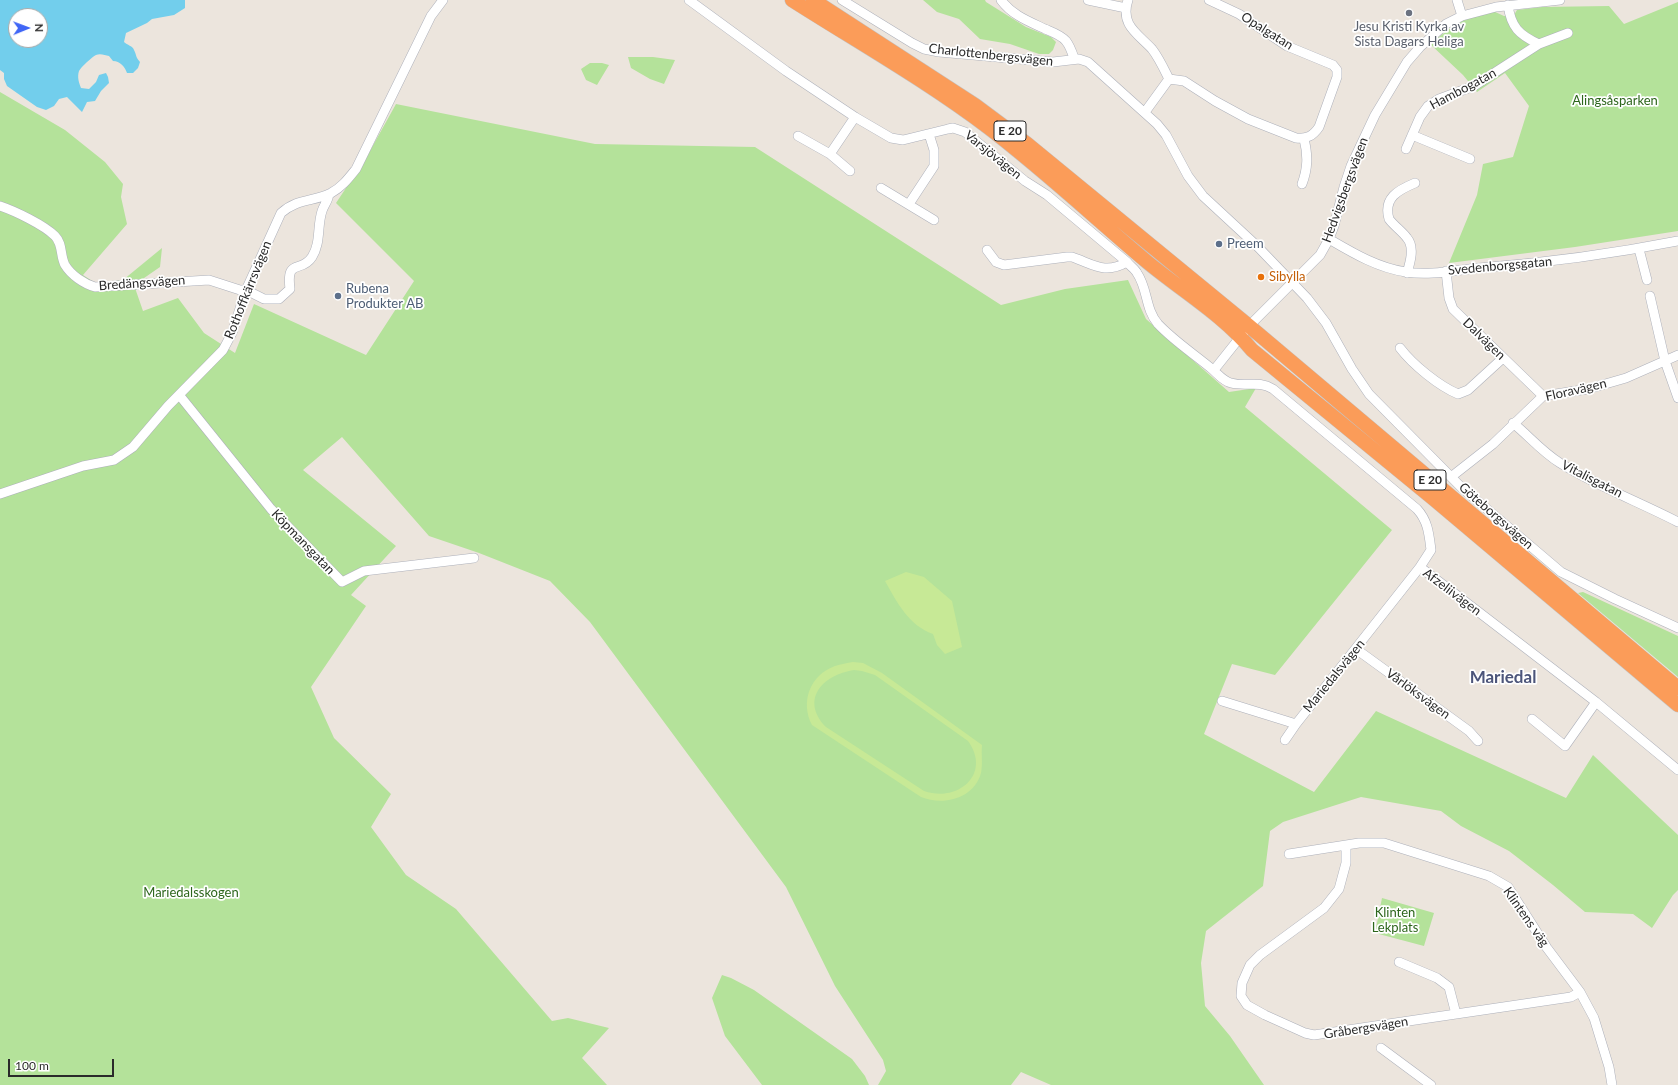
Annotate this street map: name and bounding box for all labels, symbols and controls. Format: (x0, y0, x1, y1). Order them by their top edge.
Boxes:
north arrow (8, 8, 48, 48)
marker: Jesu Kristi Kyrka av Sista Dagars Heliga (1404, 8, 1414, 18)
street label: Opalgatan (1238, 9, 1296, 53)
place label: Jesu Kristi Kyrka av Sista Dagars Heliga (1354, 19, 1464, 50)
text: N (33, 23, 46, 32)
street label: Charlottenbergsvägen (928, 41, 1054, 69)
street label: Hambogatan (1427, 65, 1499, 113)
park label: Alingsåsparken (1572, 93, 1658, 109)
road number: E 20 (994, 121, 1026, 141)
street label: Varsjövägen (961, 127, 1025, 183)
street label: Hedvigsbergsvägen (1319, 135, 1371, 245)
place label: Preem (1227, 236, 1264, 252)
street label: Rothoffkärrsvägen (221, 239, 275, 341)
marker: Preem (1214, 239, 1224, 249)
street label: Svedenborgsgatan (1447, 254, 1553, 278)
place label: Sibylla (1269, 269, 1306, 285)
street label: Bredängsvägen (98, 272, 186, 294)
marker: Sibylla (1256, 272, 1266, 282)
place label: Rubena Produkter AB (346, 281, 423, 312)
marker: Rubena Produkter AB (333, 291, 343, 301)
street label: Dalvägen (1460, 315, 1508, 363)
street label: Floravägen (1544, 375, 1608, 405)
street label: Vitalisgatan (1559, 457, 1625, 501)
road number: E 20 (1414, 470, 1446, 490)
street label: Göteborgsvägen (1456, 479, 1536, 553)
street label: Köpmansgatan (268, 506, 338, 578)
street label: Afzeliivägen (1420, 565, 1484, 619)
street label: Mariedalsvägen (1300, 636, 1368, 716)
street label: Vårlöksvägen (1383, 666, 1453, 722)
district label: Mariedal (1470, 668, 1536, 688)
street label: Klintens väg (1500, 884, 1552, 950)
park label: Mariedalsskogen (143, 885, 239, 901)
park label: Klinten Lekplats (1372, 905, 1418, 936)
street label: Gråbergsvägen (1323, 1014, 1409, 1042)
scale bar (10, 1051, 116, 1077)
text: 100 m (15, 1058, 49, 1073)

